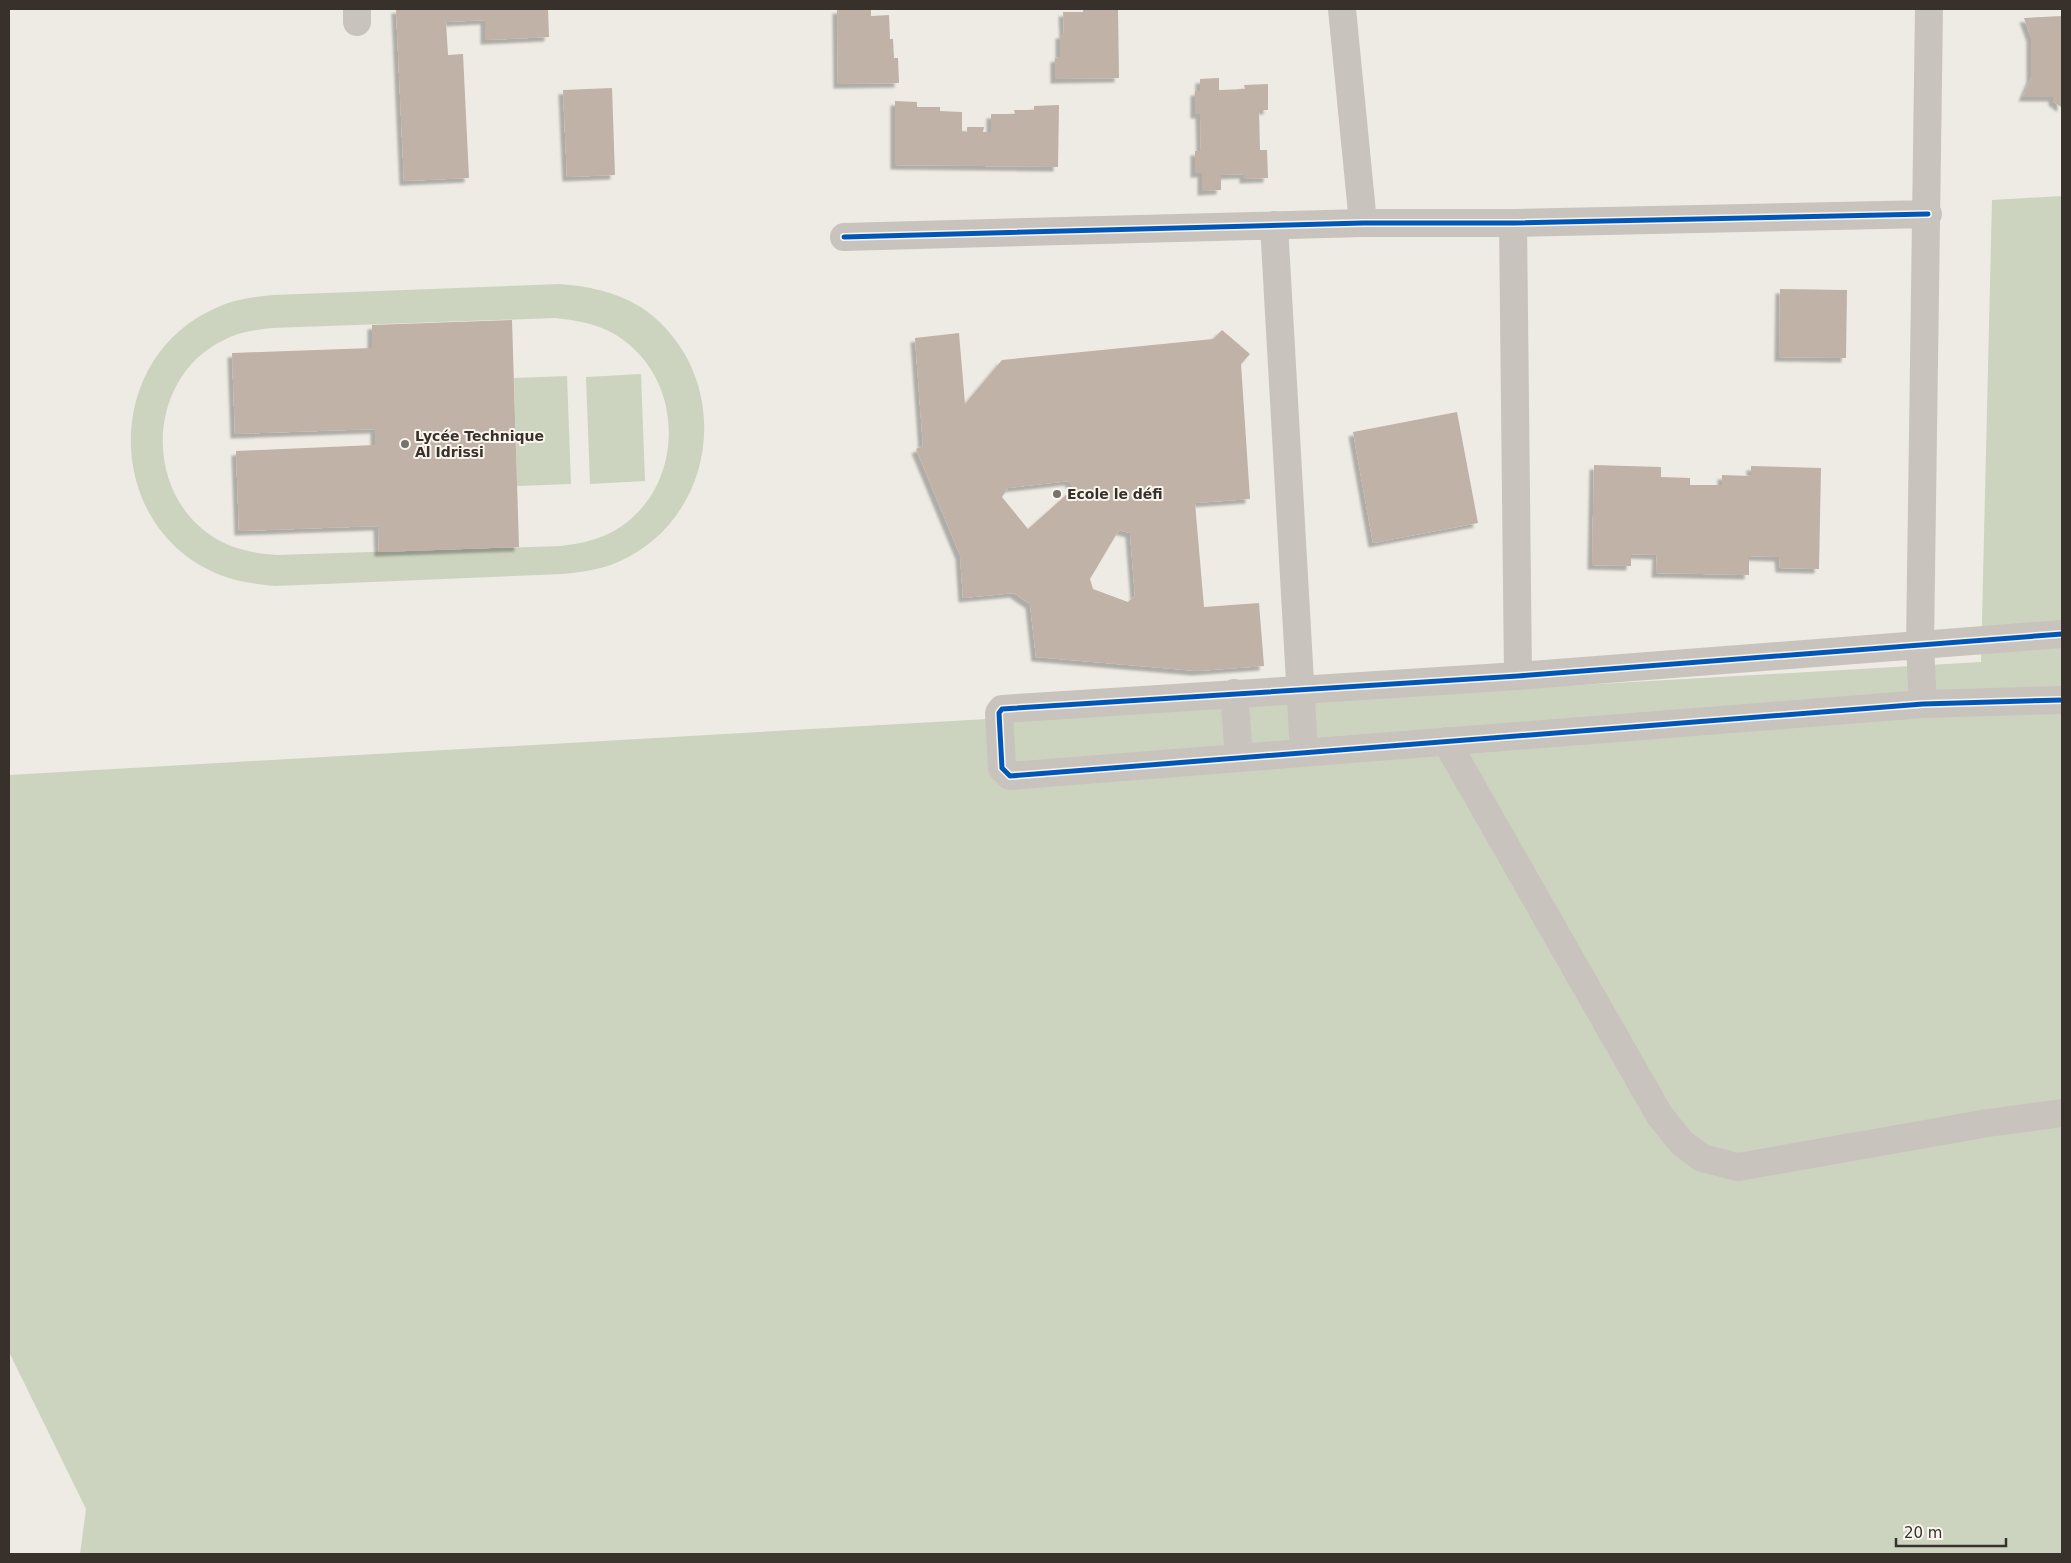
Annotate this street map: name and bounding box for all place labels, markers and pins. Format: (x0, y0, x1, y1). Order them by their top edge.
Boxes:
place label: Lycée Technique Al Idrissi (415, 428, 544, 460)
marker: Lycée Technique Al Idrissi (399, 438, 411, 450)
place label: Ecole le défi (1067, 486, 1163, 502)
marker: Ecole le défi (1051, 488, 1063, 500)

